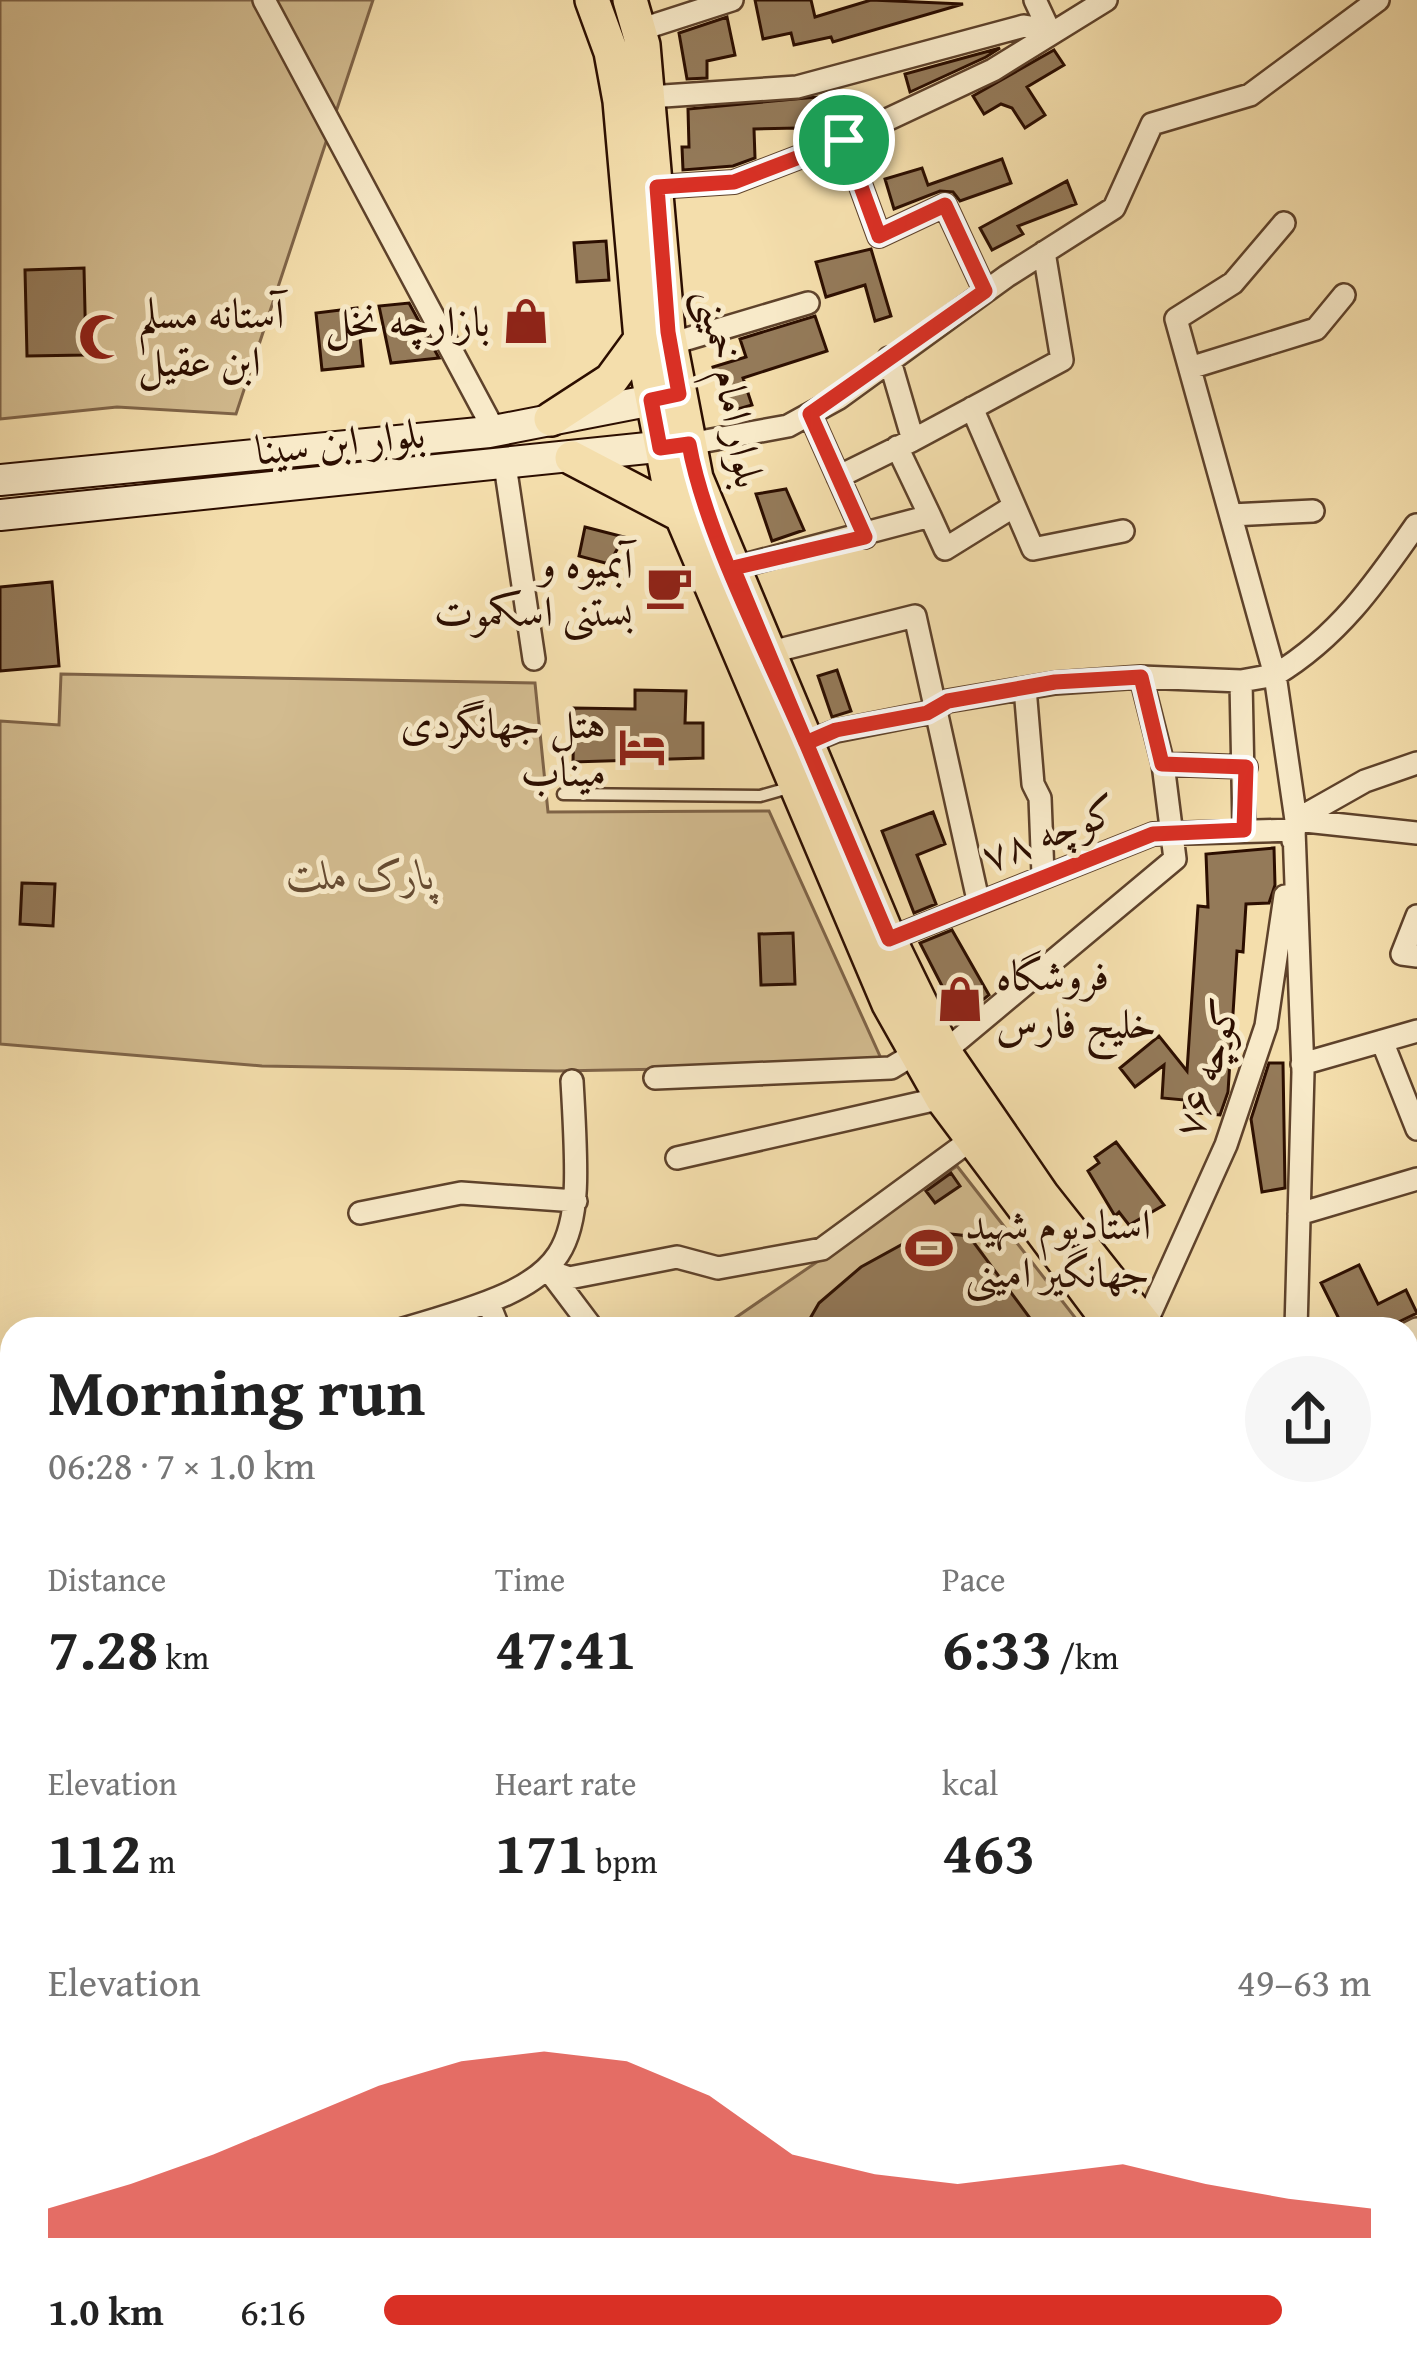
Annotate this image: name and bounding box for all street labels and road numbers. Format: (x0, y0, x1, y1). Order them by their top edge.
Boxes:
street label: بلوار امام خمینی (676, 283, 782, 494)
street label: بلوار ابن سینا (252, 401, 428, 480)
street label: کوچه ۷۸ (972, 778, 1126, 885)
street label: کوچه ۷۶ (1156, 991, 1255, 1145)

